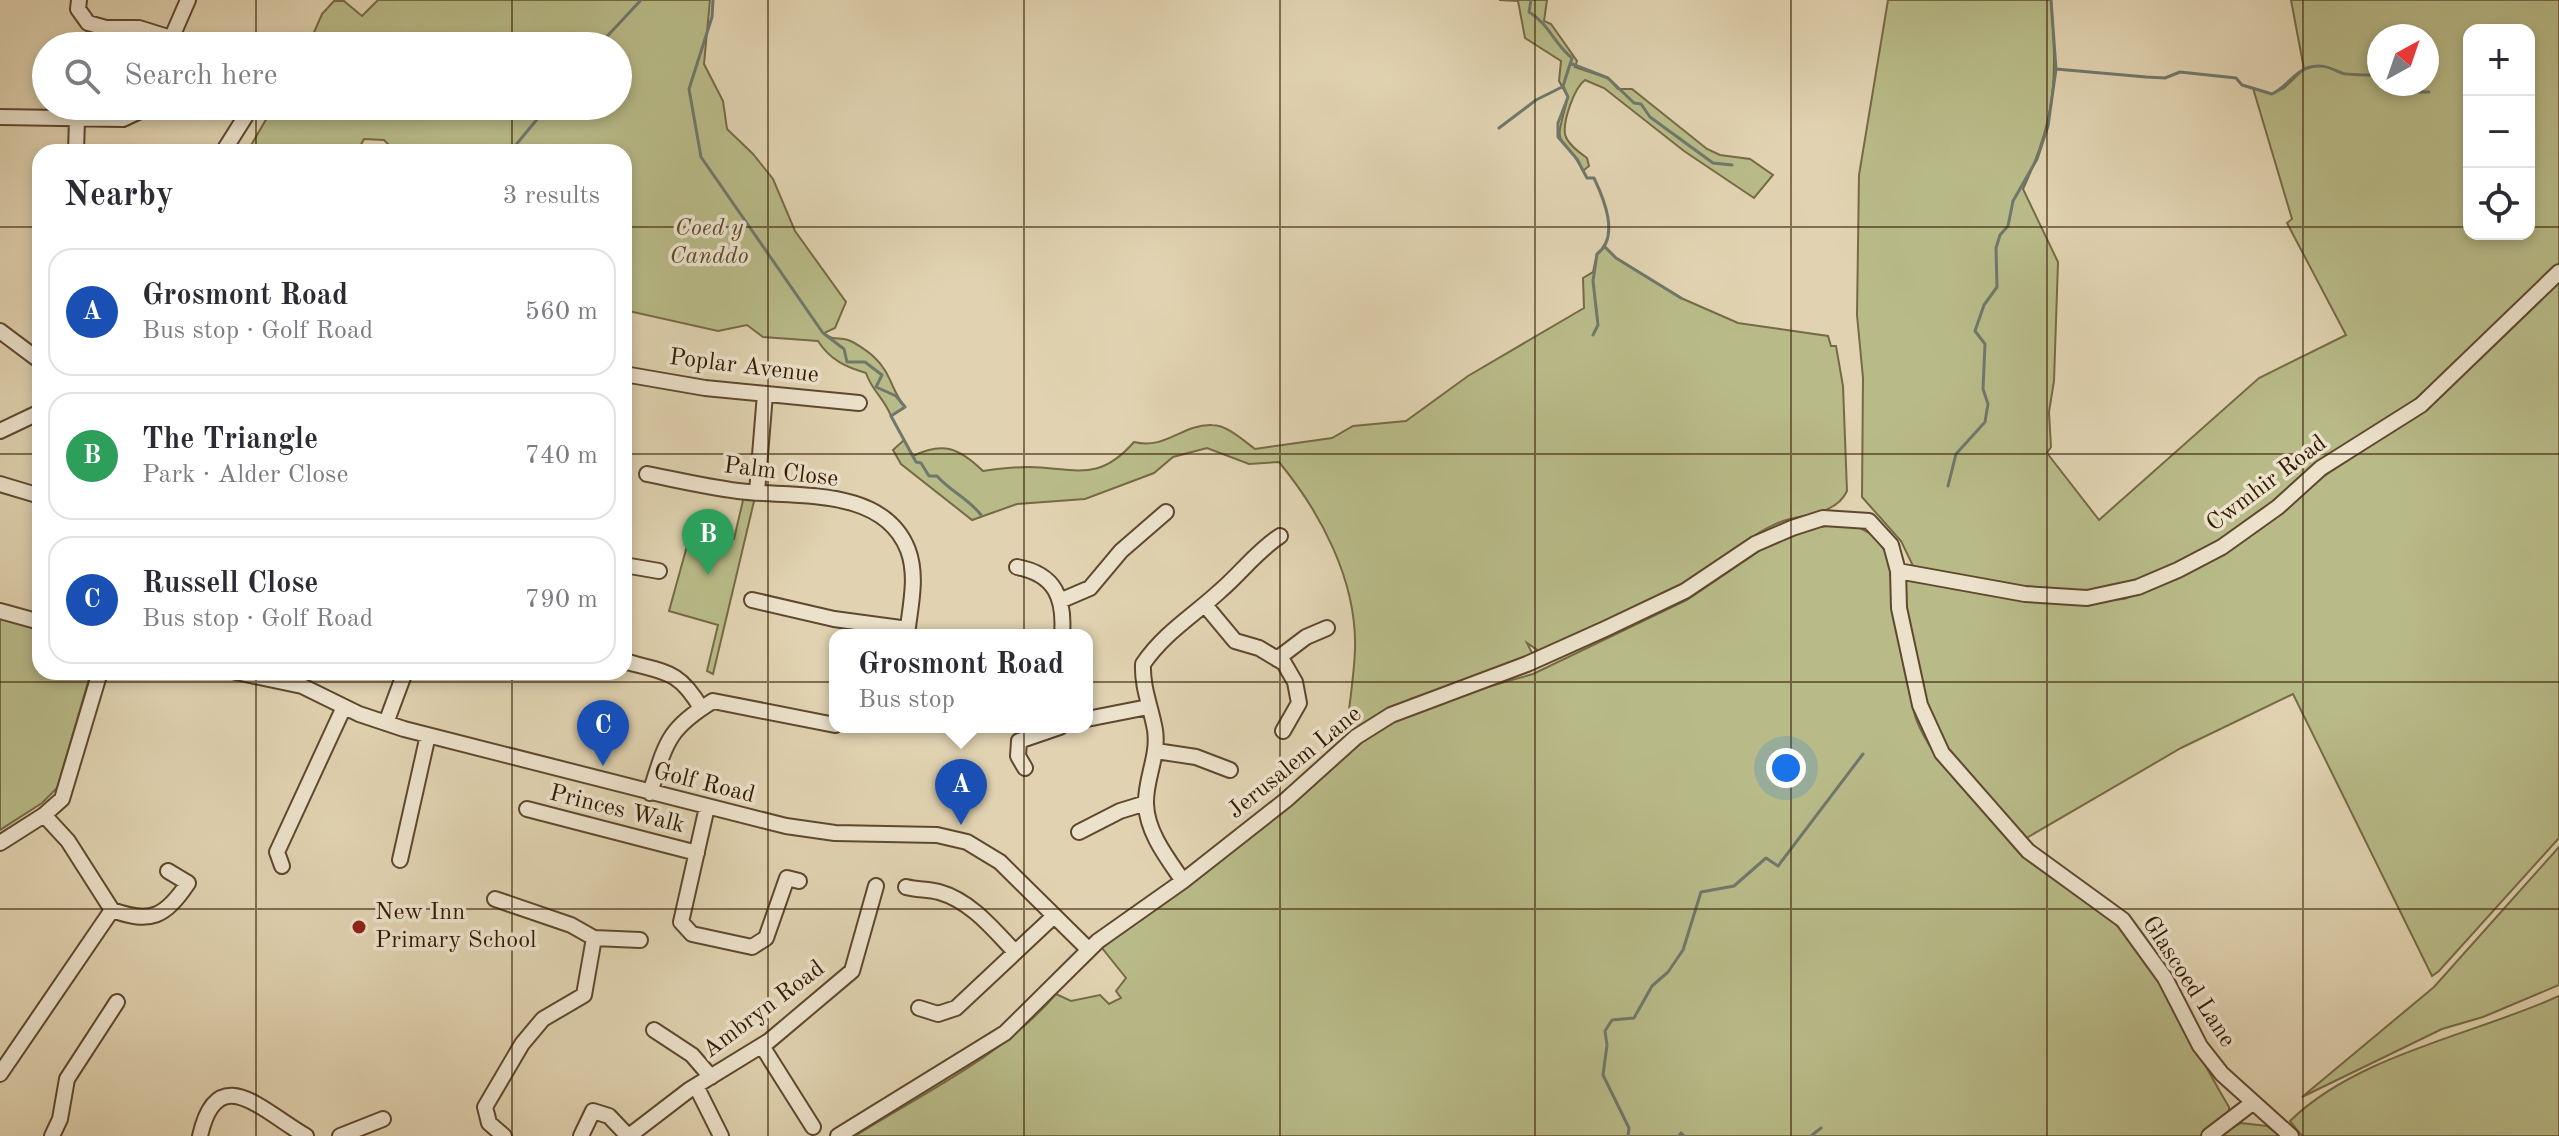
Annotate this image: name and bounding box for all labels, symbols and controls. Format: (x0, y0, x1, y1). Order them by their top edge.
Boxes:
north arrow (2367, 24, 2439, 96)
map controls (2463, 24, 2535, 240)
button: + (2463, 24, 2535, 96)
search box (32, 32, 632, 120)
icon: search (60, 54, 104, 98)
text: Search here (124, 61, 278, 91)
button: − (2463, 96, 2535, 168)
button: locate (2463, 168, 2535, 240)
text: Nearby (64, 179, 174, 213)
text: 3 results (502, 183, 600, 209)
park label: Coed y Canddo (669, 217, 749, 269)
text: Grosmont Road (142, 281, 348, 311)
text: A (82, 299, 102, 325)
text: 560 m (525, 299, 598, 325)
text: Bus stop · Golf Road (142, 318, 373, 344)
street label: Poplar Avenue (668, 346, 820, 388)
text: The Triangle (142, 425, 318, 455)
street label: Cwmhir Road (2203, 431, 2331, 537)
text: B (83, 443, 101, 469)
text: 740 m (525, 443, 598, 469)
street label: Palm Close (722, 454, 840, 492)
text: Park · Alder Close (142, 462, 348, 488)
pin: B (682, 509, 734, 575)
text: Russell Close (142, 569, 318, 599)
text: C (83, 587, 101, 613)
text: 790 m (525, 587, 598, 613)
text: Bus stop · Golf Road (142, 606, 373, 632)
popup (829, 629, 1093, 733)
text: Grosmont Road (858, 650, 1064, 680)
text: Bus stop (858, 687, 955, 713)
pin: C (577, 700, 629, 766)
street label: Jerusalem Lane (1224, 702, 1366, 824)
your location (1766, 748, 1806, 788)
pin: A (935, 759, 987, 825)
street label: Golf Road (651, 760, 757, 808)
street label: Princes Walk (547, 782, 687, 838)
place label: New Inn Primary School (375, 901, 537, 953)
street label: Glascoed Lane (2137, 912, 2239, 1052)
marker: New Inn Primary School (350, 918, 368, 936)
street label: Ambryn Road (699, 957, 829, 1063)

